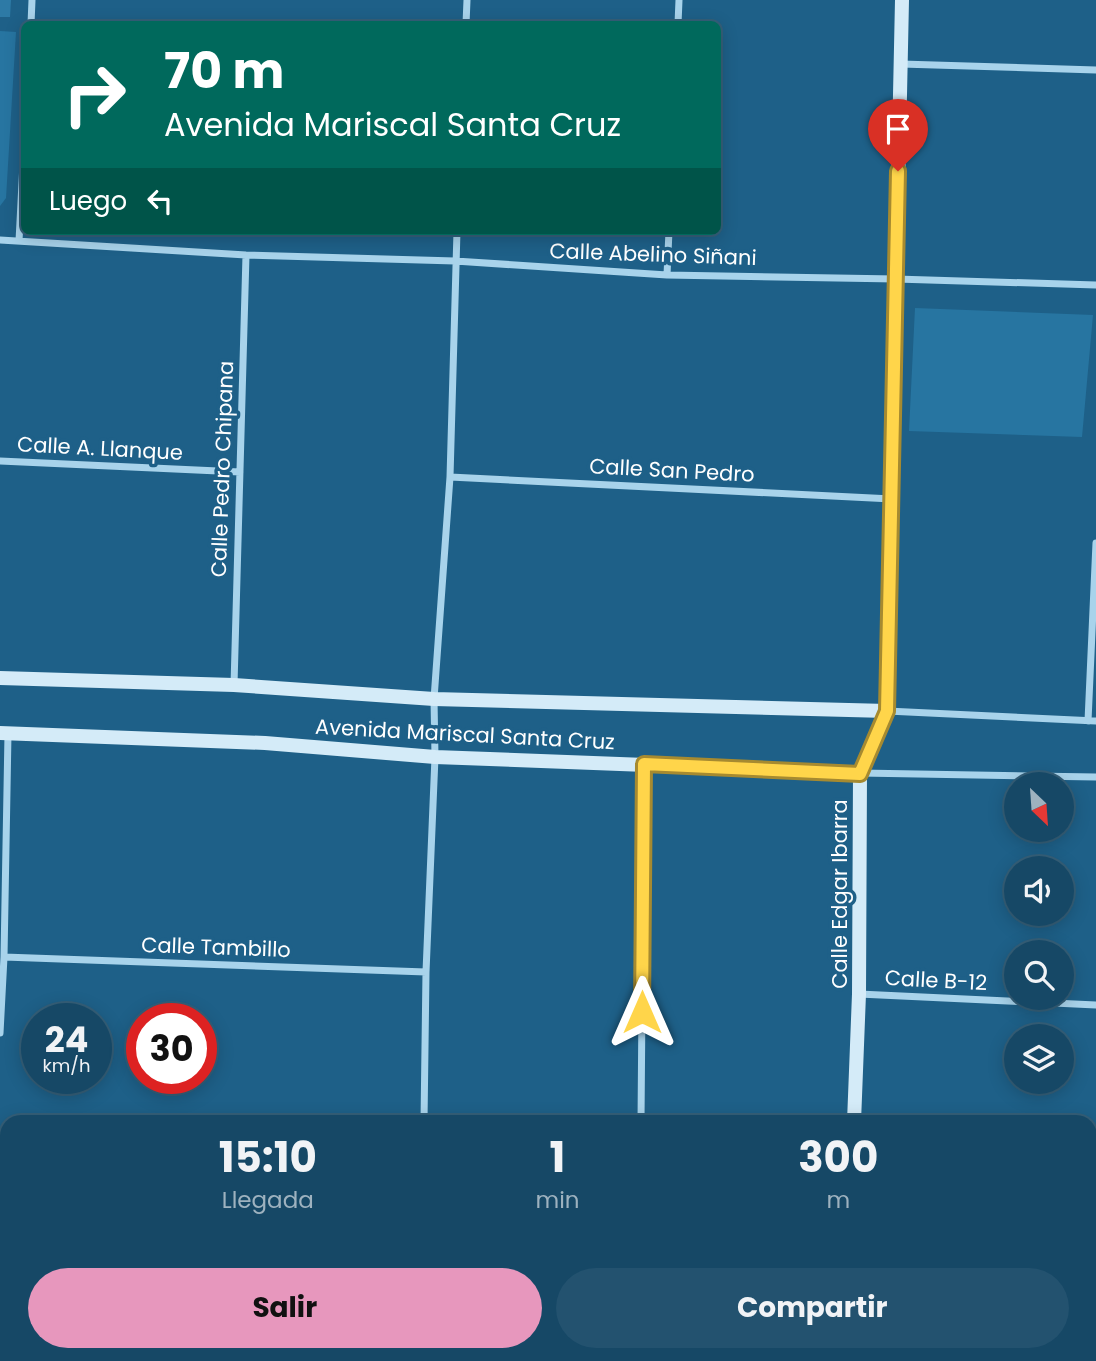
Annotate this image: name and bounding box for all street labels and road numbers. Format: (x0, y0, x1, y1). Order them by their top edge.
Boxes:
street label: Calle Abelino Siñani (549, 236, 757, 272)
street label: Calle Pedro Chipana (204, 360, 240, 578)
street label: Calle A. Llanque (16, 429, 184, 467)
street label: Calle San Pedro (589, 451, 755, 489)
street label: Avenida Mariscal Santa Cruz (314, 712, 616, 756)
street label: Calle Edgar Ibarra (825, 799, 854, 989)
street label: Calle Tambillo (141, 930, 291, 964)
street label: Calle B-12 (884, 963, 988, 997)

